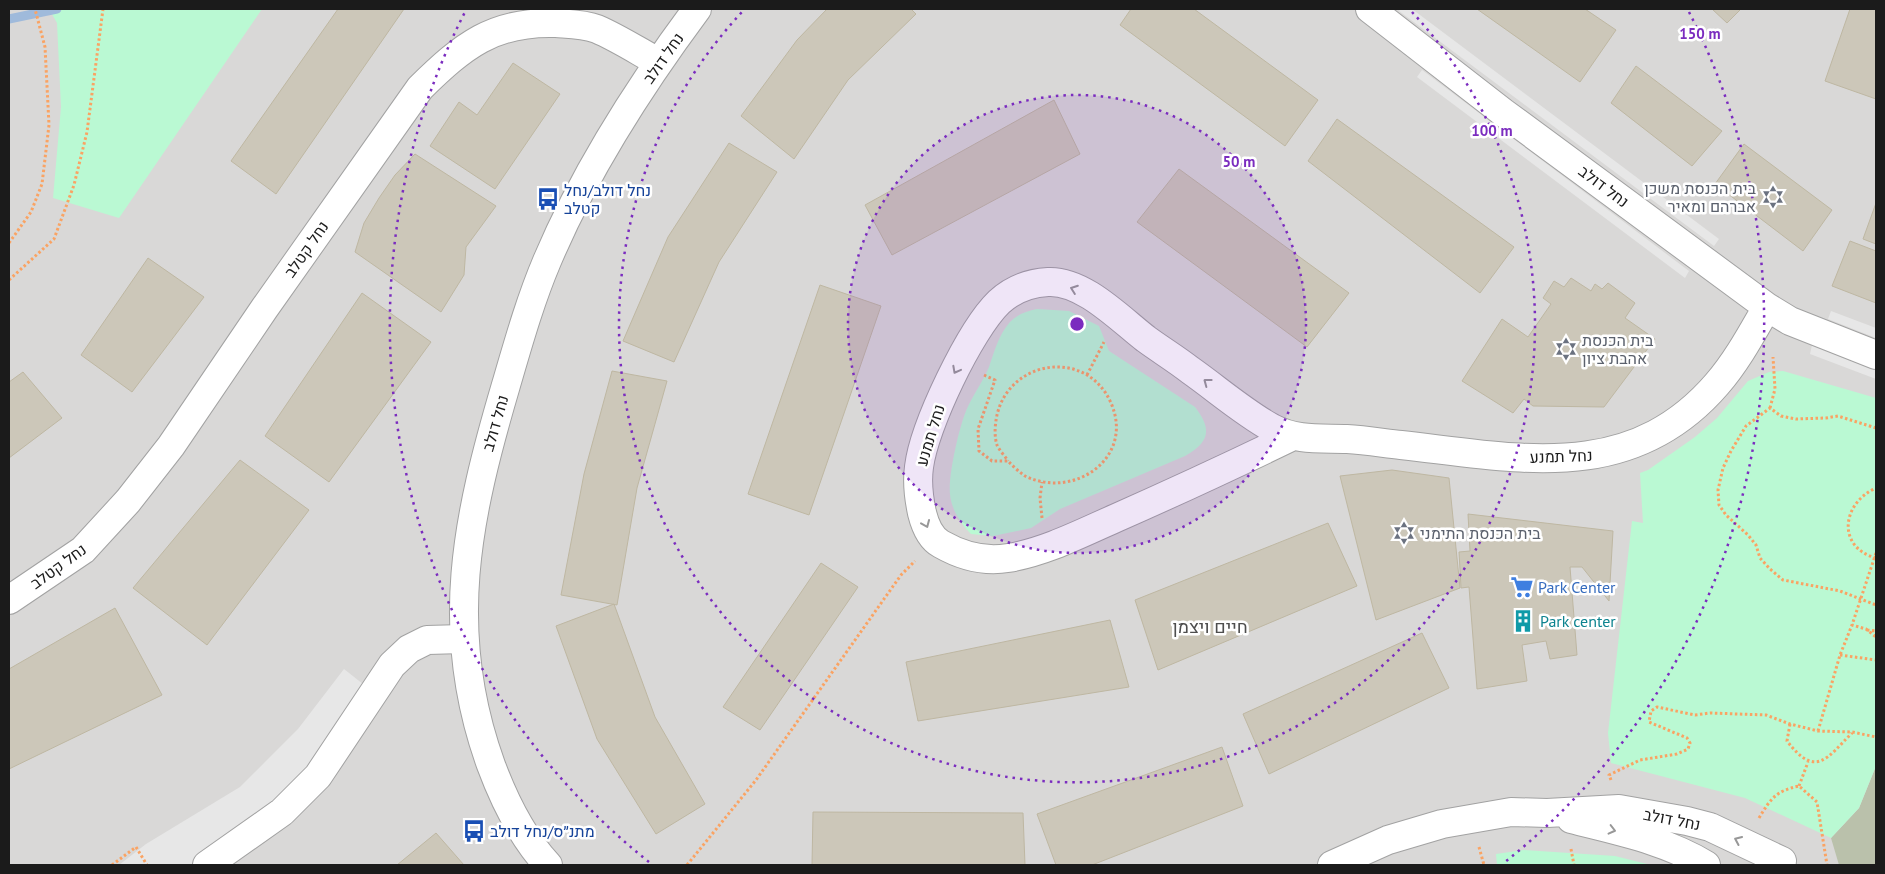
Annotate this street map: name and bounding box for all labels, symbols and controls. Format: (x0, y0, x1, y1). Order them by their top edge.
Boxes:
text: 150 m (1679, 24, 1721, 43)
street label: נחל דולב (638, 29, 688, 87)
text: 100 m (1471, 121, 1513, 140)
text: 50 m (1223, 152, 1255, 171)
street label: נחל דולב (1575, 161, 1633, 211)
place label: בית הכנסת משכן אברהם ומאיר (1644, 178, 1757, 216)
place label: נחל דולב/נחל קטלב (564, 180, 651, 218)
synagogue icon: בית הכנסת משכן אברהם ומאיר (1760, 184, 1786, 210)
bus stop icon: נחל דולב/נחל קטלב (535, 186, 561, 212)
street label: נחל קטלב (279, 217, 333, 281)
one-way arrow (1070, 285, 1079, 295)
centre of rings (1068, 315, 1086, 333)
place label: בית הכנסת אהבת ציון (1582, 330, 1654, 368)
synagogue icon: בית הכנסת אהבת ציון (1553, 336, 1579, 362)
one-way arrow (952, 365, 962, 374)
one-way arrow (1203, 379, 1213, 388)
street label: נחל דולב (477, 393, 513, 453)
street label: נחל תמנע (911, 402, 949, 468)
street label: נחל תמנע (1529, 445, 1593, 467)
one-way arrow (920, 519, 930, 528)
synagogue icon: בית הכנסת התימני (1391, 520, 1417, 546)
place label: בית הכנסת התימני (1420, 523, 1541, 543)
street label: נחל קטלב (26, 539, 90, 593)
supermarket icon: Park Center (1509, 574, 1535, 600)
place label: Park Center (1538, 577, 1616, 597)
building icon: Park center (1510, 608, 1536, 634)
place label: Park center (1540, 611, 1616, 631)
district label: חיים ויצמן (1172, 615, 1248, 638)
street label: נחל דולב (1642, 804, 1702, 834)
bus stop icon: מתנ״ס/נחל דולב (461, 818, 487, 844)
place label: מתנ״ס/נחל דולב (490, 821, 595, 841)
one-way arrow (1607, 824, 1616, 835)
one-way arrow (1734, 835, 1743, 846)

